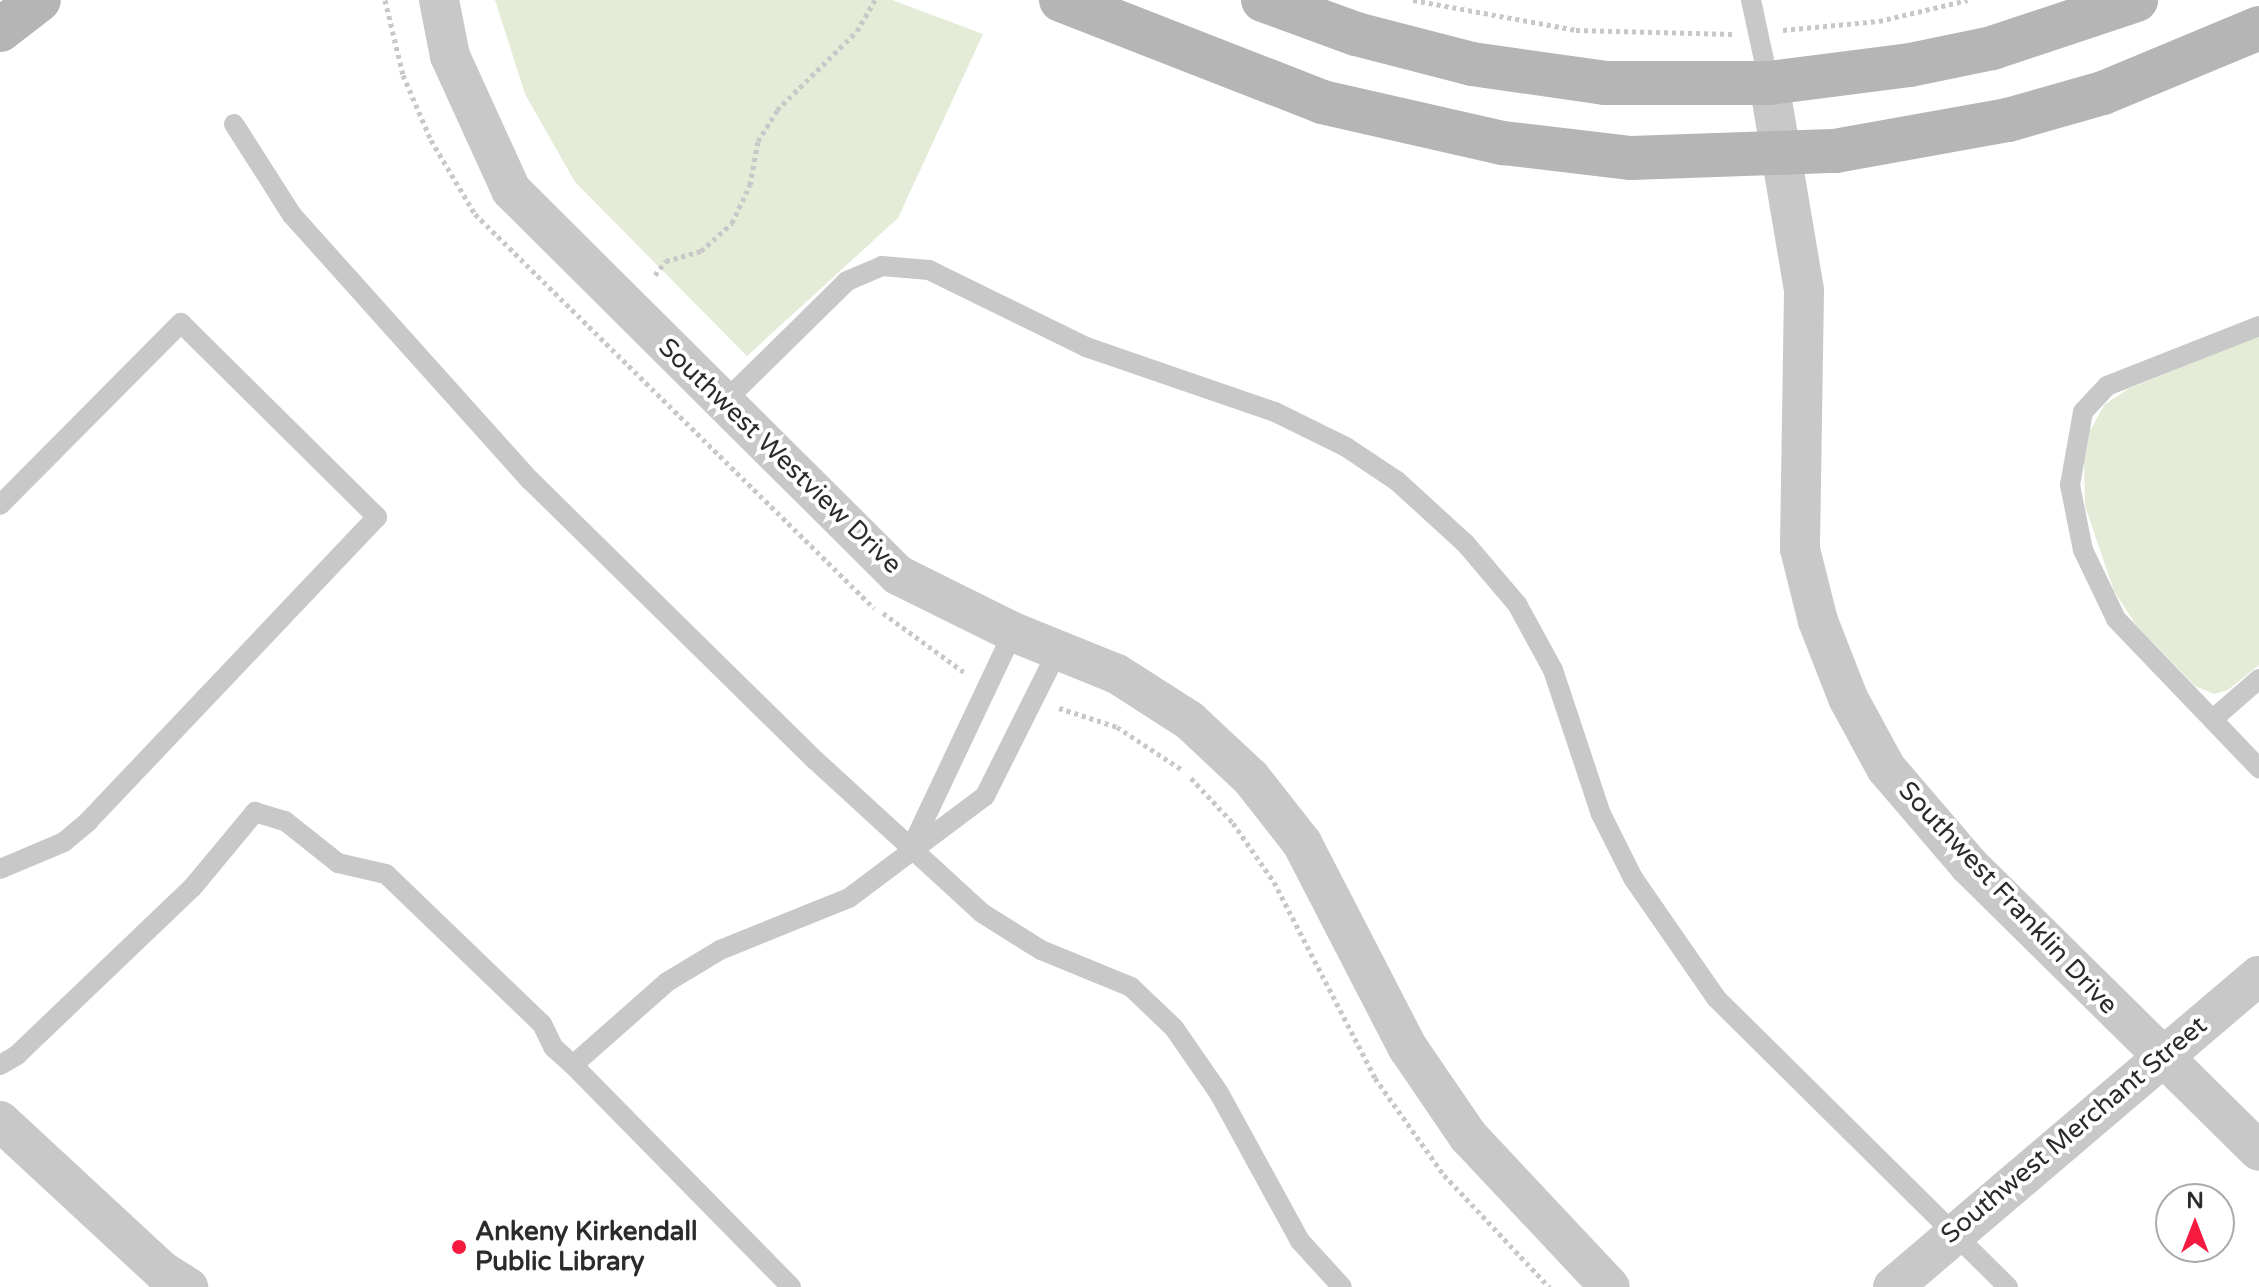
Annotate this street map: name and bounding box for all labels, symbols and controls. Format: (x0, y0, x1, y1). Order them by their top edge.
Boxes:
street label: Southwest Westview Drive (652, 332, 908, 580)
street label: Southwest Franklin Drive (1892, 775, 2124, 1021)
street label: Southwest Merchant Street (1935, 1010, 2213, 1250)
north arrow (2155, 1183, 2235, 1263)
text: N (2186, 1188, 2204, 1214)
place label: Ankeny Kirkendall Public Library (475, 1216, 697, 1278)
marker: Ankeny Kirkendall Public Library (450, 1238, 468, 1256)

